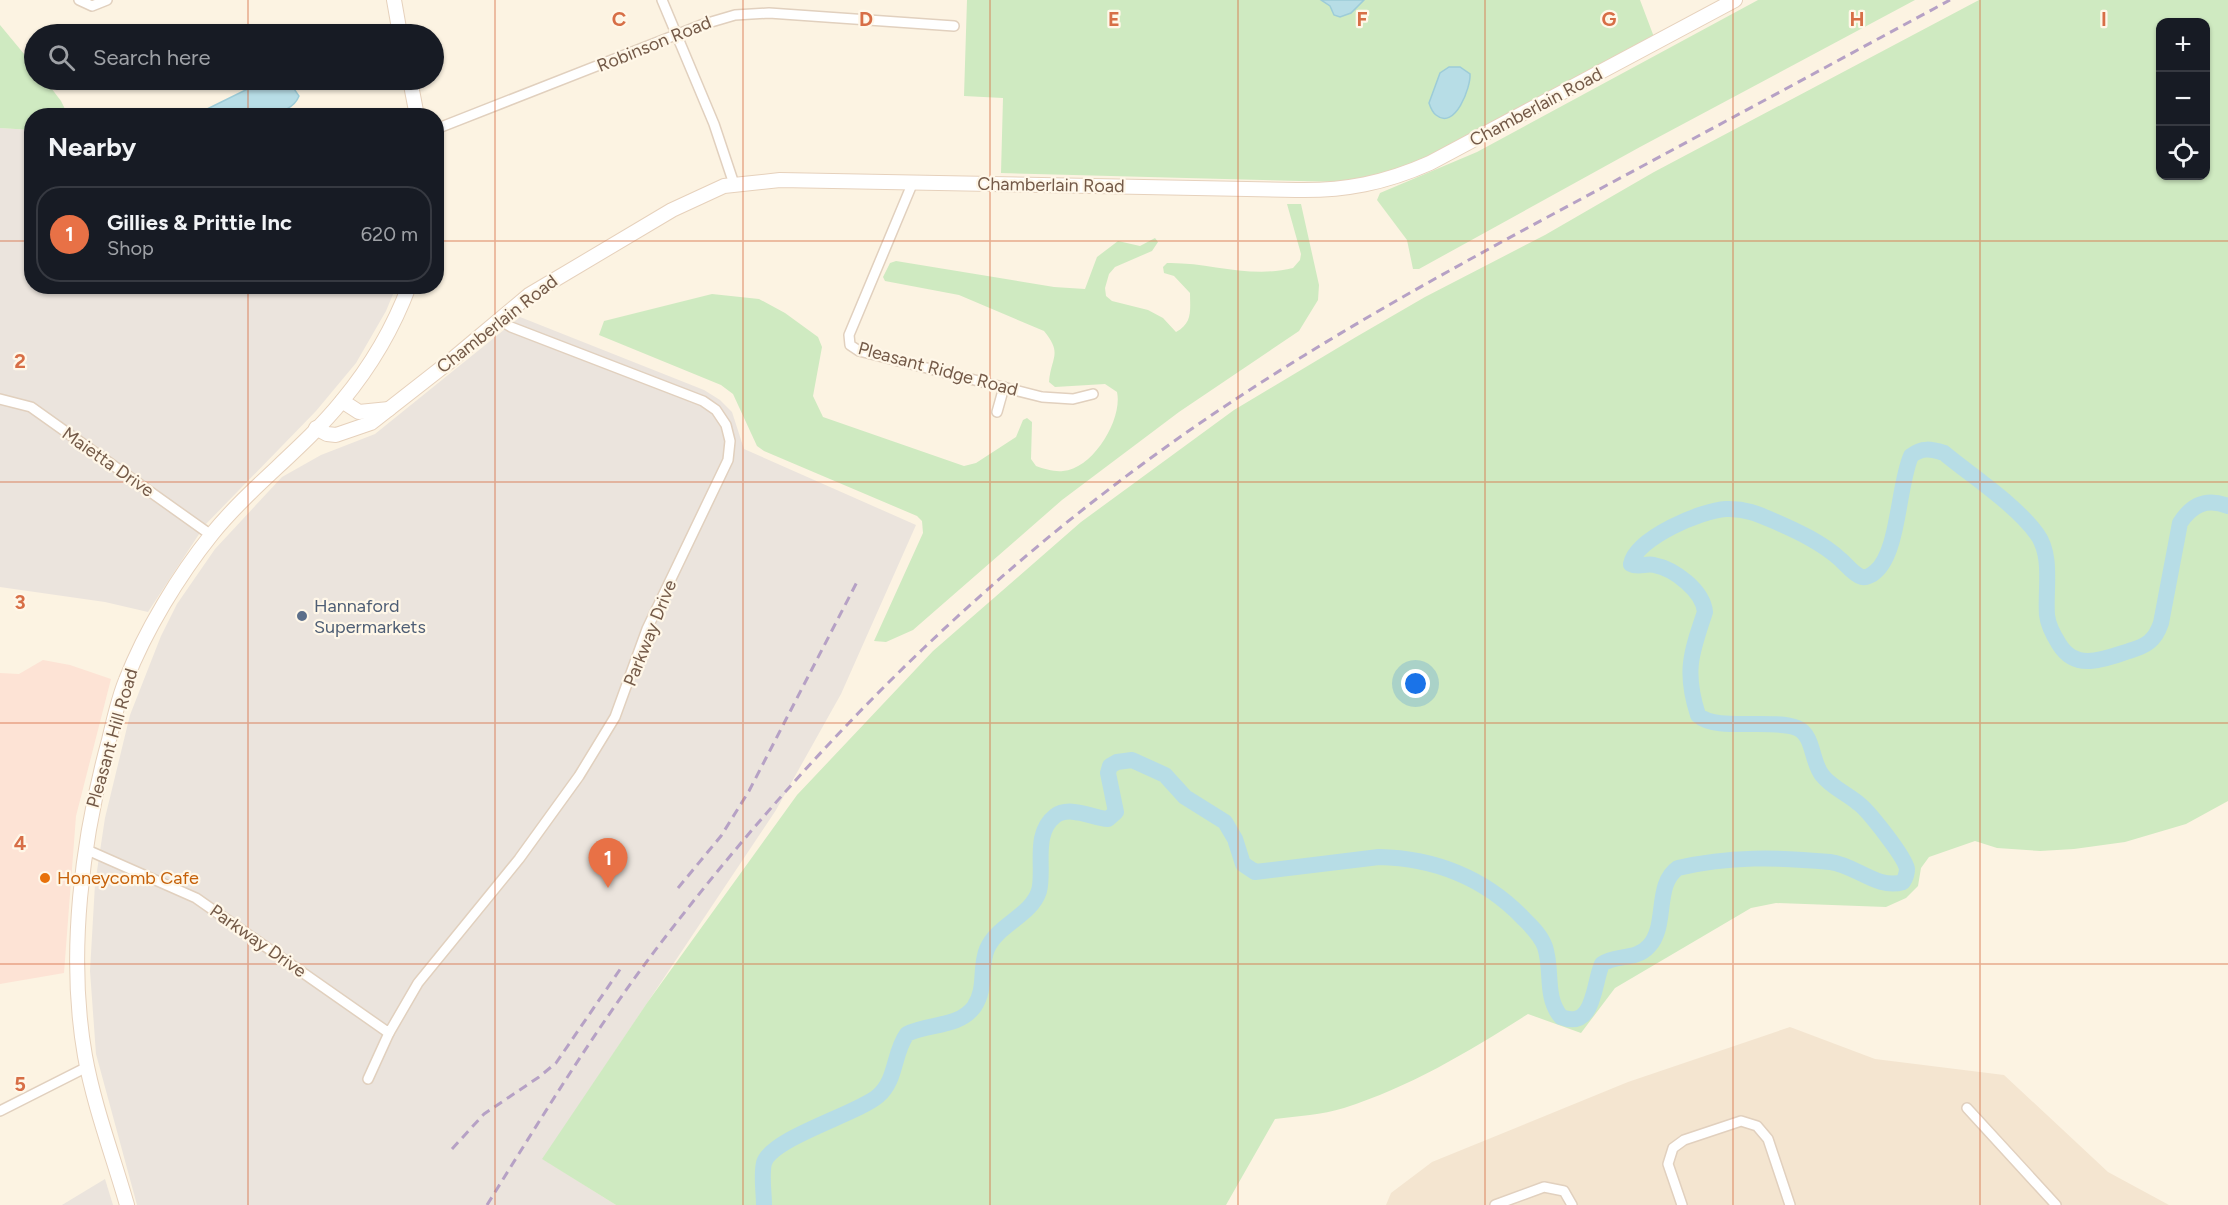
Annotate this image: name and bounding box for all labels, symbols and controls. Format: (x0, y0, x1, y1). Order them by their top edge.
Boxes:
text: C (612, 7, 626, 31)
text: D (859, 7, 873, 31)
text: E (1108, 7, 1120, 31)
text: F (1356, 7, 1368, 31)
text: G (1602, 7, 1617, 31)
text: H (1850, 7, 1865, 31)
text: I (2101, 7, 2107, 31)
street label: Robinson Road (594, 11, 714, 77)
map controls (2156, 18, 2210, 180)
button: + (2156, 18, 2210, 72)
search box (24, 24, 444, 90)
icon: search (45, 41, 78, 74)
text: Search here (93, 44, 211, 71)
street label: Chamberlain Road (1466, 63, 1606, 151)
button: − (2156, 72, 2210, 126)
button: locate (2156, 126, 2210, 180)
text: Nearby (48, 131, 136, 163)
street label: Chamberlain Road (977, 173, 1125, 197)
text: Gillies & Prittie Inc (107, 209, 292, 236)
text: 1 (65, 222, 74, 246)
text: 620 m (361, 222, 418, 246)
text: Shop (107, 236, 154, 260)
street label: Chamberlain Road (432, 270, 562, 378)
street label: Pleasant Ridge Road (856, 337, 1020, 401)
text: 2 (14, 349, 26, 373)
street label: Maietta Drive (58, 422, 158, 502)
street label: Parkway Drive (619, 576, 681, 689)
text: 3 (14, 590, 26, 614)
place label: Hannaford Supermarkets (314, 595, 426, 638)
marker: Hannaford Supermarkets (295, 609, 309, 623)
street label: Pleasant Hill Road (82, 666, 142, 810)
your location (1401, 669, 1430, 698)
text: 4 (14, 831, 27, 855)
pin: 1 (588, 838, 628, 888)
place label: Honeycomb Cafe (57, 867, 199, 889)
marker: Honeycomb Cafe (38, 871, 52, 885)
street label: Parkway Drive (206, 900, 311, 982)
text: 5 (14, 1072, 26, 1096)

